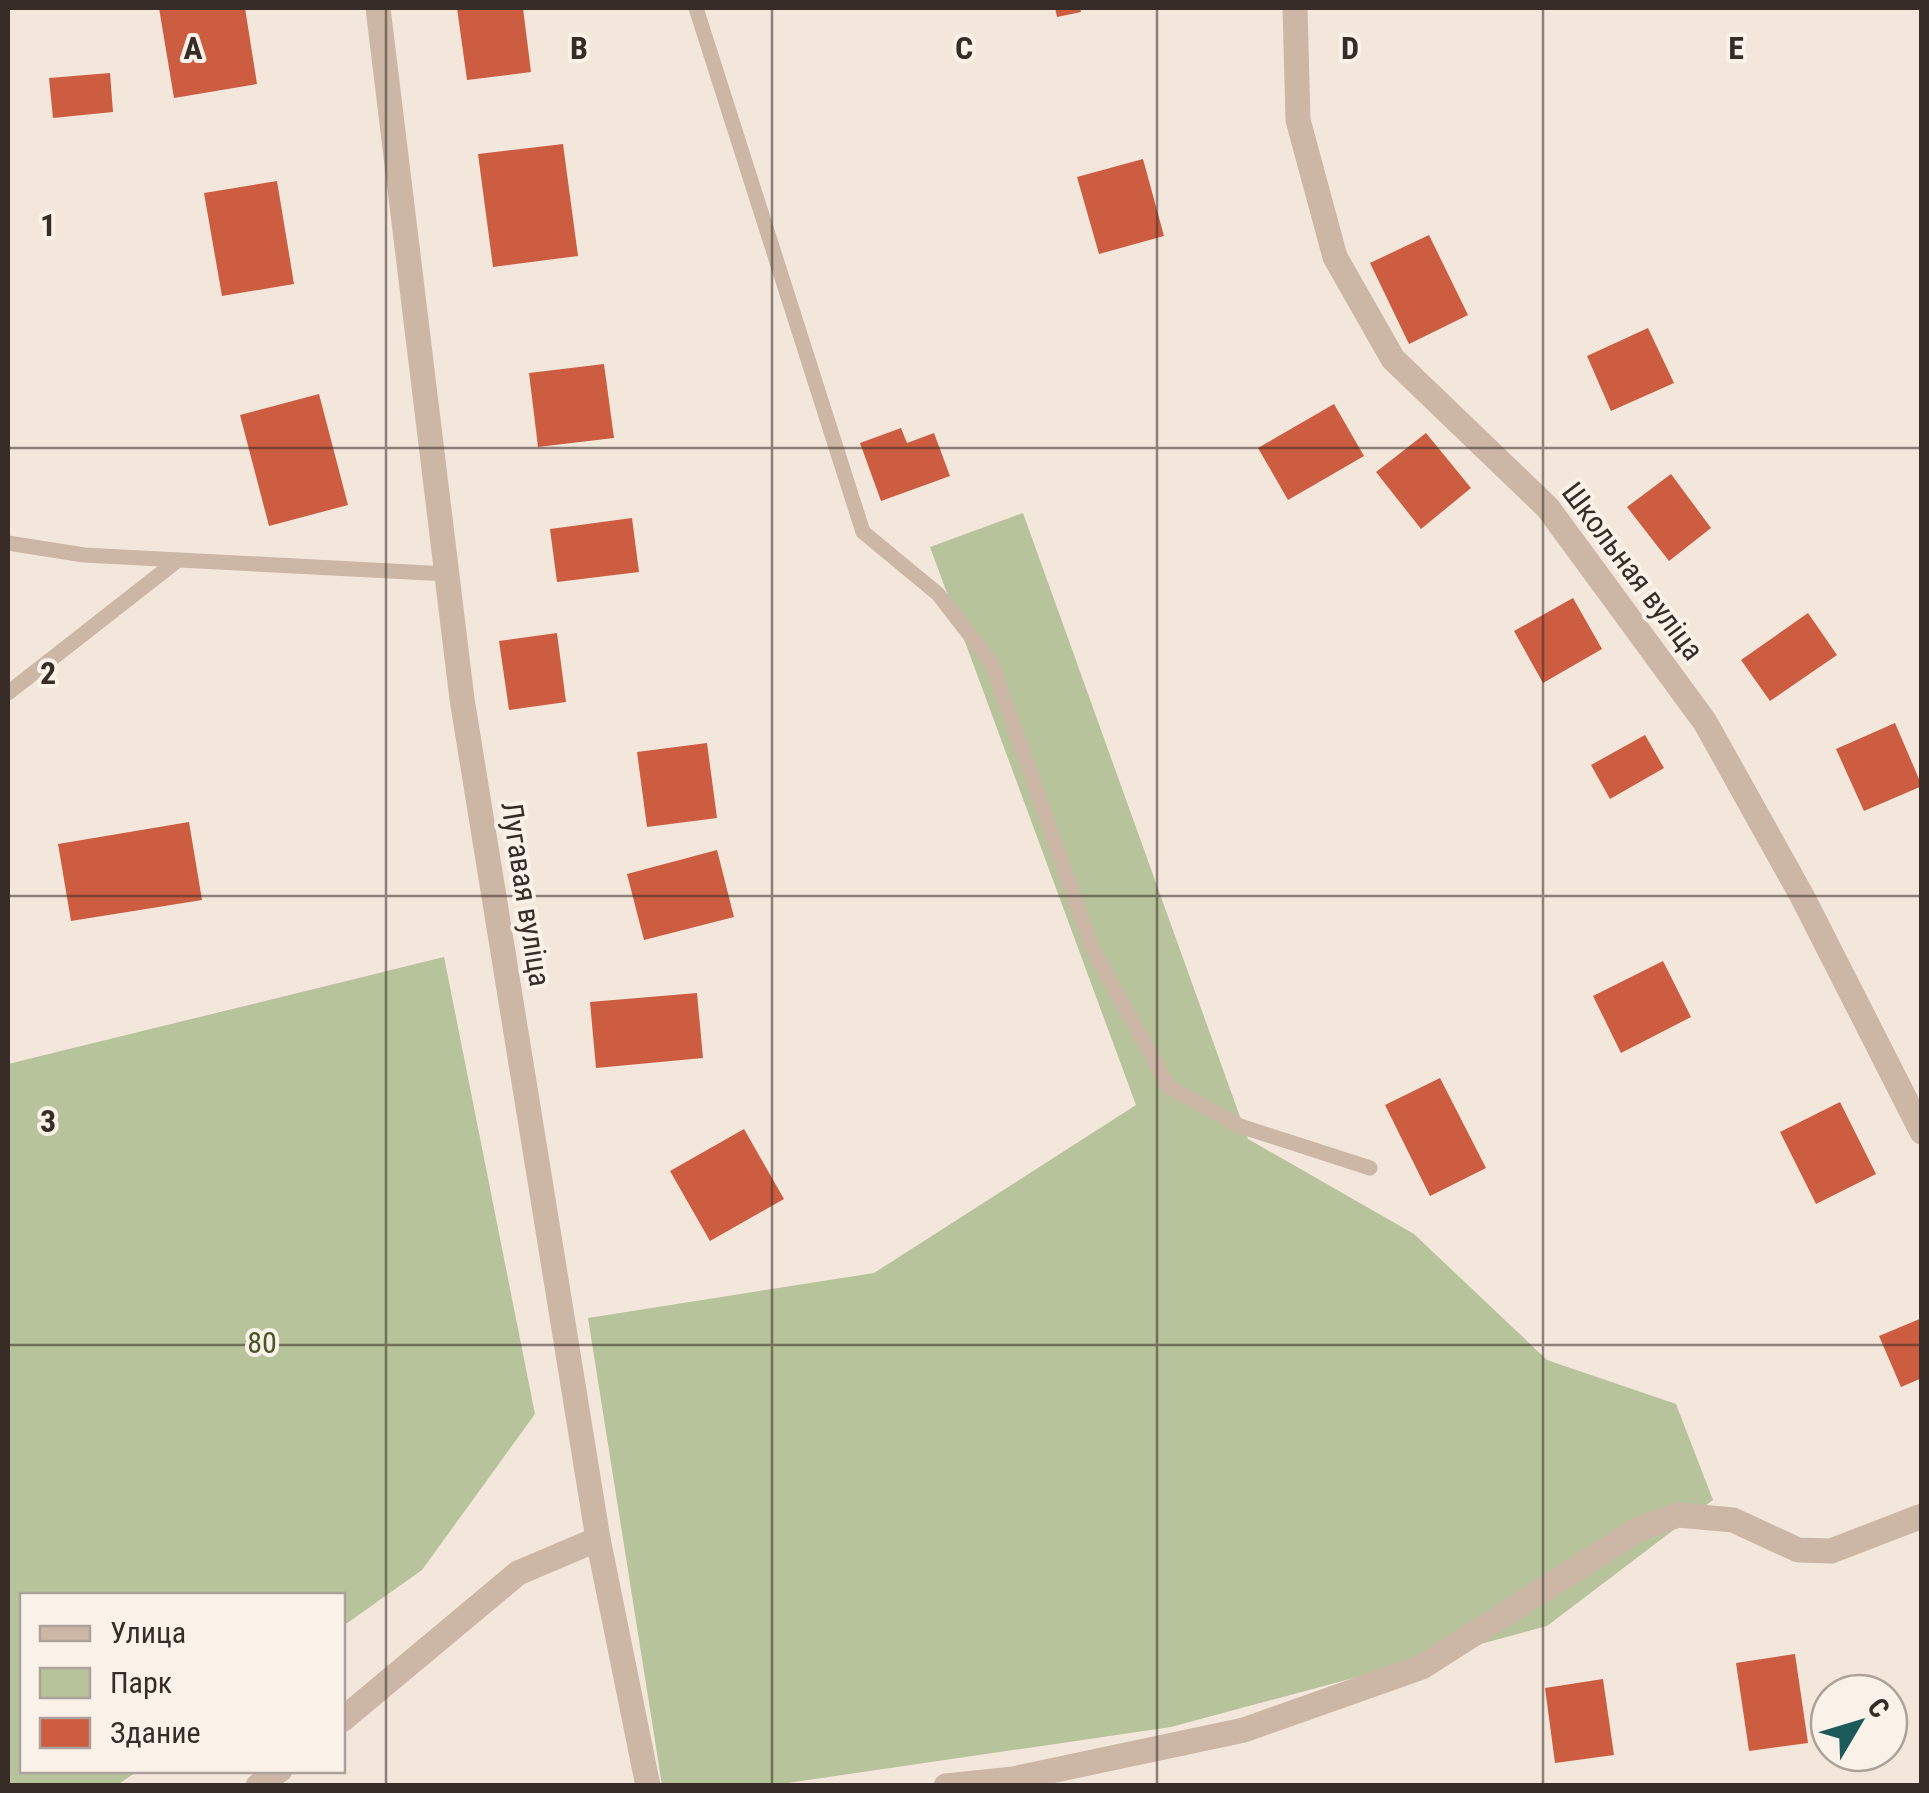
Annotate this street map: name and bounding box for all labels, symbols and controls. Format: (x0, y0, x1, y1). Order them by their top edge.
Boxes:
text: A (183, 29, 203, 67)
text: B (570, 29, 588, 67)
text: C (955, 29, 973, 67)
text: D (1341, 29, 1359, 67)
text: E (1728, 29, 1744, 67)
text: 1 (40, 206, 56, 244)
street label: Школьная вуліца (1555, 475, 1711, 667)
text: 2 (40, 654, 56, 692)
street label: Лугавая вуліца (494, 799, 558, 989)
text: 3 (40, 1102, 56, 1140)
park label: 80 (247, 1325, 277, 1360)
legend (20, 1593, 345, 1773)
text: Улица (110, 1615, 186, 1650)
text: Парк (110, 1665, 172, 1700)
north arrow (1809, 1673, 1909, 1773)
text: С (1860, 1691, 1896, 1724)
text: Здание (110, 1715, 201, 1750)

